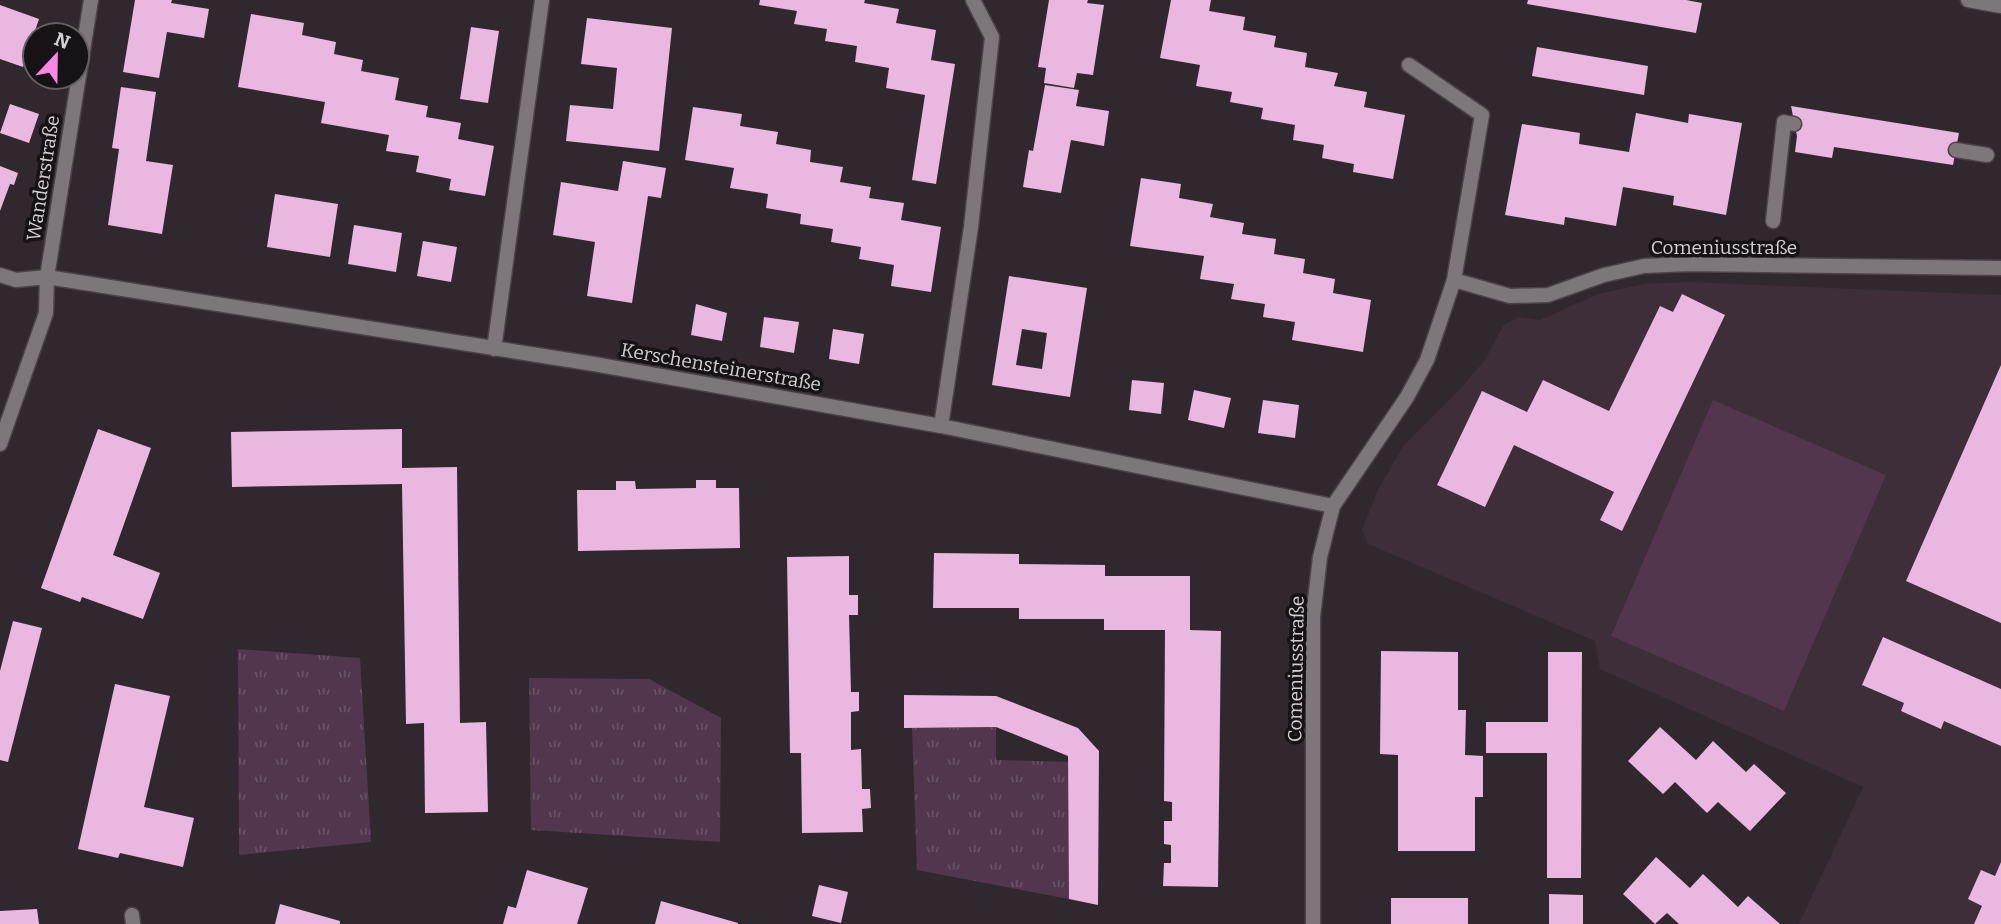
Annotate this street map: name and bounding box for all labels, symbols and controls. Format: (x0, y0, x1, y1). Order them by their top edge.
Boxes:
north arrow (21, 21, 91, 91)
text: N (51, 27, 74, 54)
street label: Wanderstraße (22, 114, 64, 242)
street label: Comeniusstraße (1651, 236, 1797, 259)
street label: Kerschensteinerstraße (619, 338, 823, 396)
street label: Comeniusstraße (1283, 596, 1309, 742)

